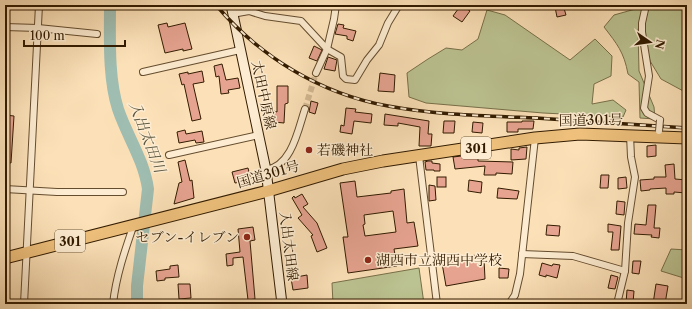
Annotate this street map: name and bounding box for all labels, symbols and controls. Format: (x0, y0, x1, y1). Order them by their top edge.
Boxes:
scale bar (24, 22, 125, 48)
north arrow (630, 22, 670, 62)
text: 100 m (30, 28, 65, 43)
text: N (652, 38, 668, 51)
street label: 太田中原線 (248, 59, 280, 131)
water label: 入出太田川 (125, 98, 170, 177)
street label: 国道301号 (559, 110, 623, 130)
road number: 301 (461, 137, 491, 159)
place label: 若磯神社 (317, 141, 373, 159)
marker: 若磯神社 (304, 145, 314, 155)
street label: 国道301号 (235, 156, 301, 192)
street label: 入出太田線 (276, 210, 302, 282)
place label: セブン-イレブン (136, 228, 239, 246)
road number: 301 (55, 230, 85, 252)
marker: セブン-イレブン (242, 232, 252, 242)
place label: 湖西市立湖西中学校 (376, 251, 502, 269)
marker: 湖西市立湖西中学校 (363, 255, 373, 265)

